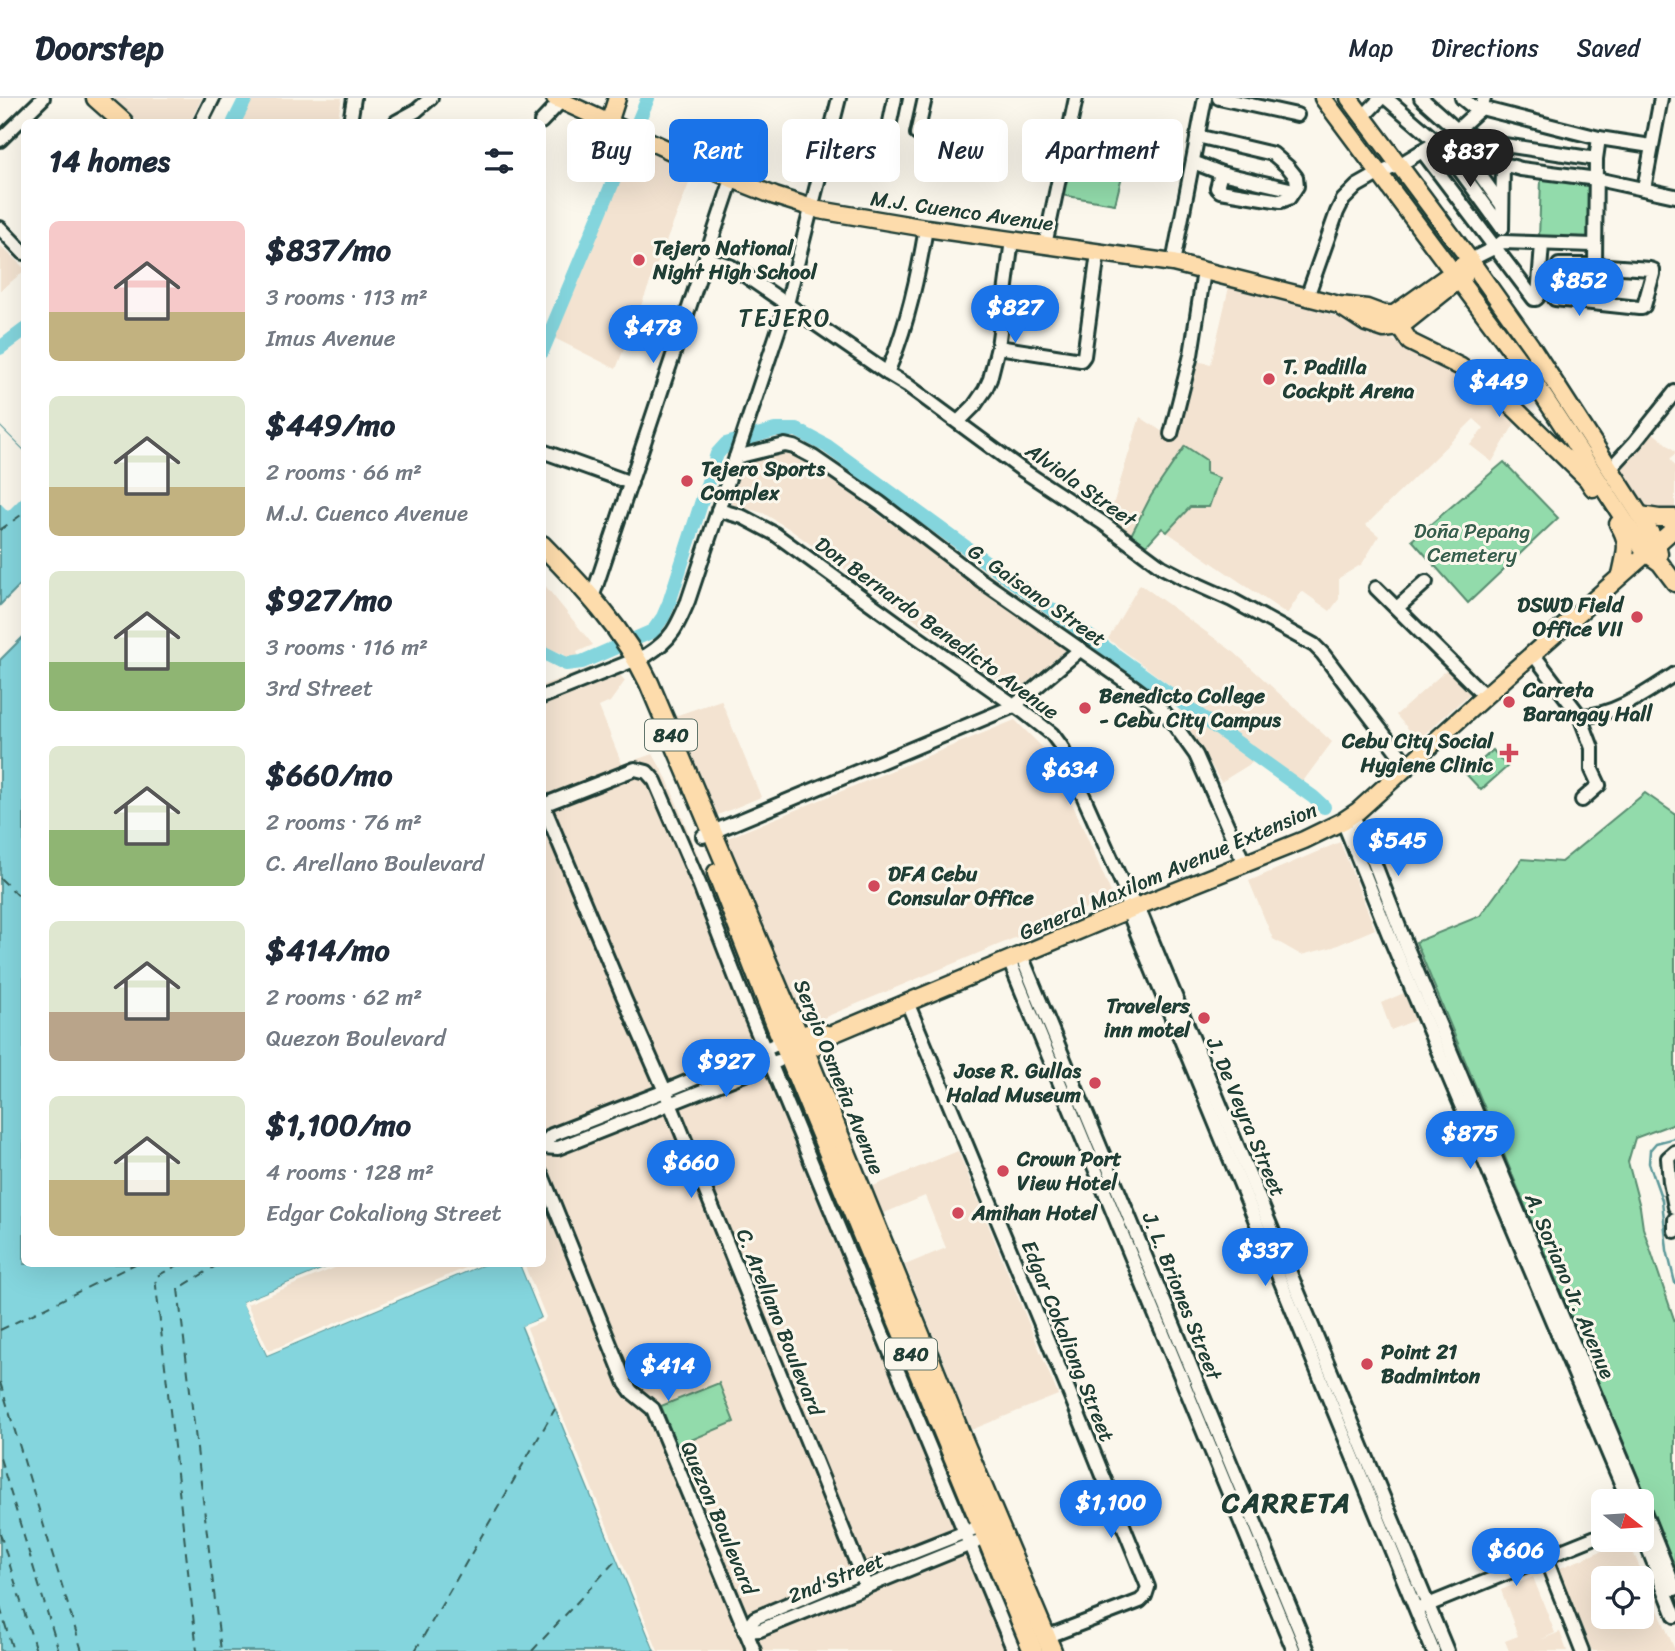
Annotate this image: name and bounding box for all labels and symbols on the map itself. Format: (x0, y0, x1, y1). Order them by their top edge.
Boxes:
pin: $837 (1429, 130, 1511, 189)
street label: M.J. Cuenco Avenue (868, 179, 1056, 243)
place label: Tejero National Night High School (652, 229, 818, 291)
marker: Tejero National Night High School (631, 252, 647, 268)
pin: $852 (1538, 258, 1620, 318)
pin: $827 (974, 286, 1056, 345)
district label: TEJERO (738, 297, 832, 339)
pin: $478 (612, 306, 694, 365)
place label: T. Padilla Cockpit Arena (1282, 348, 1415, 410)
pin: $449 (1458, 360, 1540, 419)
marker: T. Padilla Cockpit Arena (1261, 371, 1277, 387)
street label: Alviola Street (1016, 432, 1146, 538)
place label: Tejero Sports Complex (700, 450, 825, 512)
marker: Tejero Sports Complex (679, 473, 695, 489)
park label: Doña Pepang Cemetery (1414, 512, 1530, 574)
street label: Don Bernardo Benedicto Avenue (806, 526, 1068, 730)
street label: G. Gaisano Street (960, 533, 1114, 657)
place label: DSWD Field Office VII (1517, 586, 1625, 648)
marker: DSWD Field Office VII (1629, 609, 1645, 625)
place label: Carreta Barangay Hall (1522, 671, 1653, 733)
place label: Benedicto College - Cebu City Campus (1099, 677, 1281, 739)
marker: Carreta Barangay Hall (1501, 694, 1517, 710)
marker: Benedicto College - Cebu City Campus (1077, 700, 1093, 716)
road number: 840 (645, 720, 697, 750)
place label: Cebu City Social Hygiene Clinic (1341, 722, 1494, 784)
marker: Cebu City Social Hygiene Clinic (1499, 743, 1519, 763)
pin: $634 (1029, 748, 1111, 807)
street label: General Maxilom Avenue Extension (1013, 791, 1323, 951)
pin: $545 (1357, 818, 1439, 878)
place label: DFA Cebu Consular Office (887, 855, 1034, 917)
marker: DFA Cebu Consular Office (866, 878, 882, 894)
street label: Sergio Osmeña Avenue (782, 973, 896, 1181)
place label: Travelers inn motel (1104, 987, 1191, 1049)
marker: Travelers inn motel (1196, 1010, 1212, 1026)
street label: J. De Veyra Street (1195, 1030, 1297, 1203)
pin: $927 (685, 1040, 767, 1099)
place label: Jose R. Gullas Halad Museum (946, 1052, 1082, 1114)
marker: Jose R. Gullas Halad Museum (1087, 1075, 1103, 1091)
pin: $875 (1429, 1112, 1511, 1171)
pin: $660 (650, 1140, 732, 1200)
place label: Crown Port View Hotel (1016, 1140, 1122, 1202)
marker: Crown Port View Hotel (995, 1163, 1011, 1179)
street label: A. Soriano Jr. Avenue (1513, 1186, 1626, 1385)
place label: Amihan Hotel (971, 1194, 1098, 1232)
marker: Amihan Hotel (950, 1205, 966, 1221)
street label: J. L. Briones Street (1131, 1205, 1234, 1387)
street label: C. Arellano Boulevard (725, 1223, 836, 1423)
pin: $337 (1224, 1228, 1306, 1288)
street label: Edgar Cokaliong Street (1010, 1234, 1126, 1448)
place label: Point 21 Badminton (1381, 1333, 1481, 1395)
road number: 840 (885, 1338, 937, 1370)
pin: $414 (627, 1344, 709, 1403)
marker: Point 21 Badminton (1359, 1356, 1375, 1372)
street label: Quezon Boulevard (669, 1435, 769, 1603)
district label: CARRETA (1221, 1478, 1352, 1527)
pin: $1,100 (1054, 1480, 1168, 1540)
north arrow (1591, 1489, 1654, 1552)
pin: $606 (1475, 1528, 1557, 1588)
street label: 2nd Street (782, 1541, 890, 1615)

